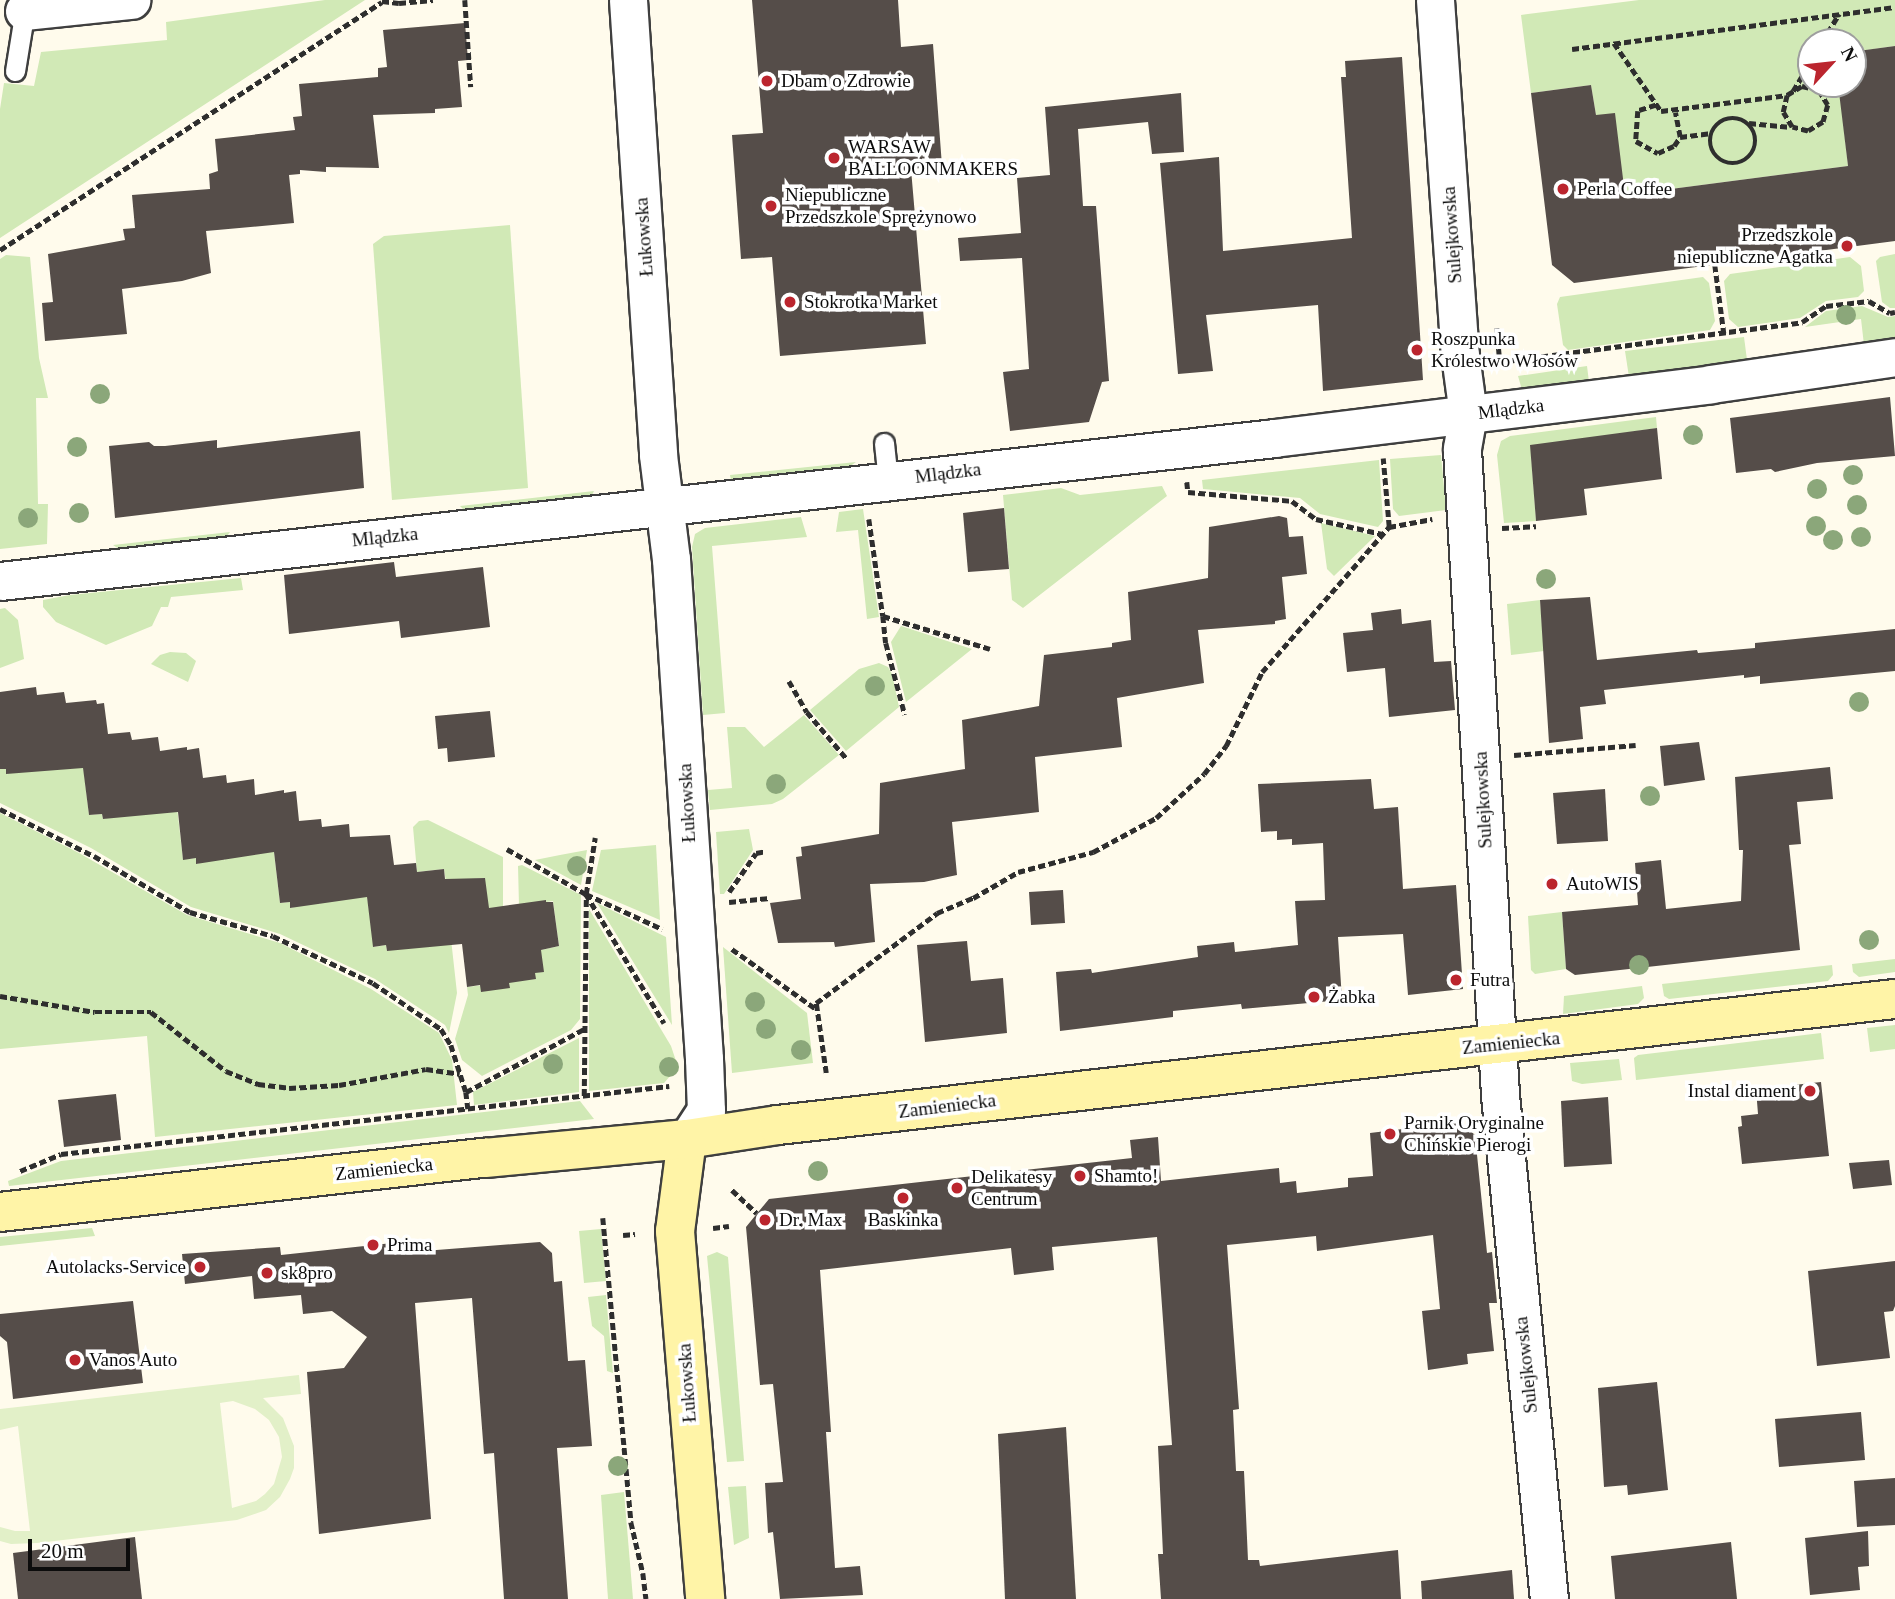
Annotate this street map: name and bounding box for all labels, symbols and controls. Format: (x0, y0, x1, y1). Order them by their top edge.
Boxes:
north arrow (1797, 28, 1867, 98)
text: N (1837, 43, 1862, 65)
place label: Dbam o Zdrowie (781, 70, 911, 92)
marker: Dbam o Zdrowie (759, 73, 775, 89)
place label: WARSAW BALLOONMAKERS (848, 136, 1018, 180)
marker: WARSAW BALLOONMAKERS (826, 150, 842, 166)
place label: Perla Coffee (1577, 178, 1672, 200)
marker: Perla Coffee (1555, 181, 1571, 197)
place label: Niepubliczne Przedszkole Sprężynowo (785, 184, 977, 228)
street label: Sulejkowska (1437, 186, 1467, 284)
street label: Łukowska (630, 197, 658, 277)
marker: Niepubliczne Przedszkole Sprężynowo (763, 198, 779, 214)
place label: Przedszkole niepubliczne Agatka (1676, 224, 1833, 268)
marker: Przedszkole niepubliczne Agatka (1839, 238, 1855, 254)
place label: Stokrotka Market (804, 291, 938, 313)
marker: Stokrotka Market (782, 294, 798, 310)
place label: Roszpunka Królestwo Włosów (1431, 328, 1578, 372)
marker: Roszpunka Królestwo Włosów (1409, 342, 1425, 358)
street label: Mlądzka (1477, 394, 1545, 424)
street label: Mlądzka (914, 458, 982, 488)
street label: Mlądzka (351, 522, 419, 552)
street label: Sulejkowska (1469, 751, 1497, 849)
street label: Łukowska (674, 763, 700, 843)
place label: AutoWIS (1566, 873, 1639, 895)
marker: AutoWIS (1544, 876, 1560, 892)
place label: Futra (1470, 969, 1510, 991)
marker: Futra (1448, 972, 1464, 988)
place label: Żabka (1328, 986, 1375, 1008)
marker: Żabka (1306, 989, 1322, 1005)
street label: Zamieniecka (1461, 1027, 1561, 1059)
place label: Instal diament (1688, 1080, 1796, 1102)
marker: Instal diament (1802, 1083, 1818, 1099)
street label: Zamieniecka (897, 1089, 997, 1123)
place label: Parnik Oryginalne Chińskie Pierogi (1404, 1112, 1544, 1156)
marker: Parnik Oryginalne Chińskie Pierogi (1382, 1126, 1398, 1142)
street label: Zamieniecka (334, 1153, 434, 1185)
place label: Shamto! (1094, 1165, 1158, 1187)
place label: Delikatesy Centrum (971, 1166, 1052, 1210)
marker: Shamto! (1072, 1168, 1088, 1184)
marker: Delikatesy Centrum (949, 1180, 965, 1196)
marker: Baskinka (895, 1190, 911, 1206)
place label: Dr. Max (779, 1209, 842, 1231)
place label: Baskinka (868, 1209, 938, 1231)
marker: Dr. Max (757, 1212, 773, 1228)
place label: Prima (387, 1234, 432, 1256)
marker: Prima (365, 1237, 381, 1253)
place label: Autolacks-Service (46, 1256, 186, 1278)
marker: Autolacks-Service (192, 1259, 208, 1275)
place label: sk8pro (281, 1262, 333, 1284)
marker: sk8pro (259, 1265, 275, 1281)
street label: Sulejkowska (1510, 1316, 1542, 1414)
street label: Łukowska (673, 1343, 701, 1423)
place label: Vanos Auto (89, 1349, 178, 1371)
marker: Vanos Auto (67, 1352, 83, 1368)
scale bar (32, 1526, 133, 1570)
text: 20 m (41, 1539, 84, 1563)

